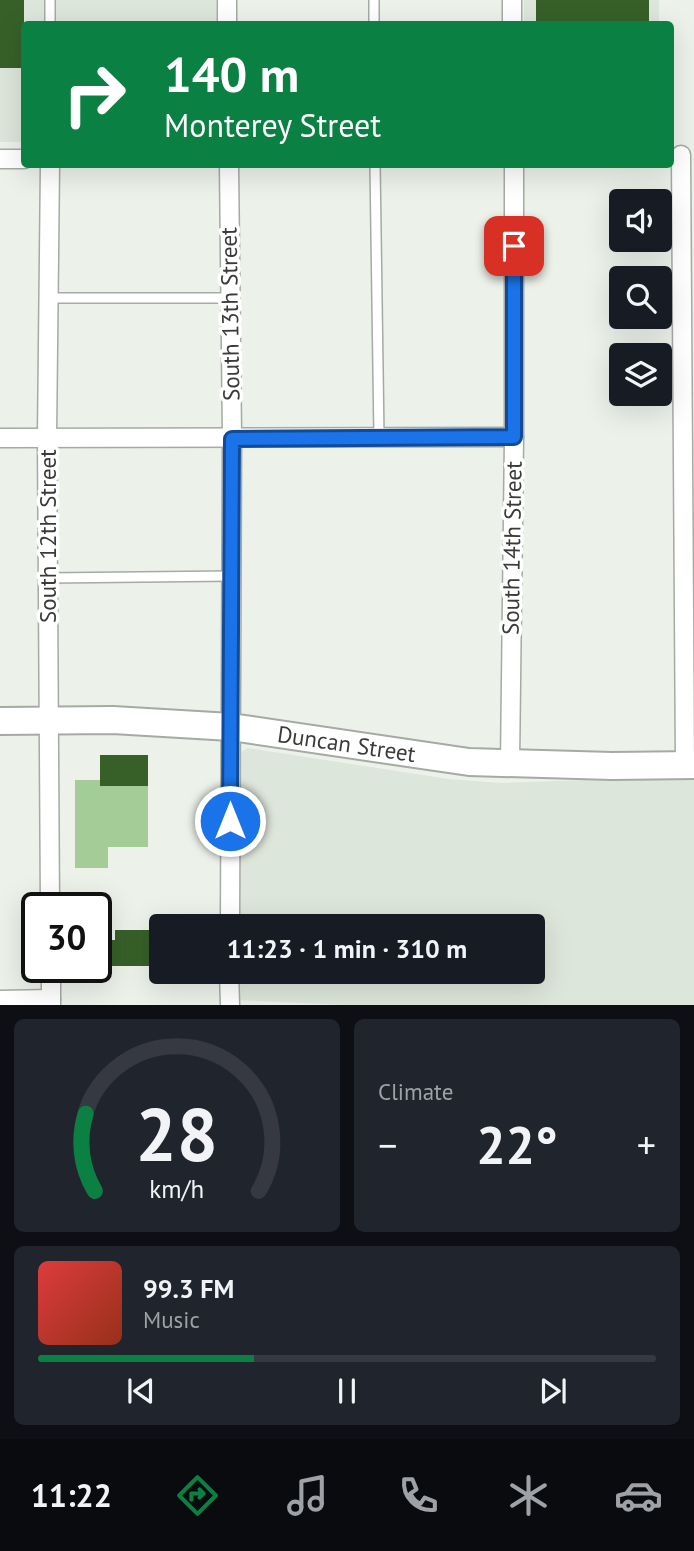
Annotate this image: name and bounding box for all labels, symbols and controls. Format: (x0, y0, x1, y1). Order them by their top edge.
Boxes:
text: 140 m (164, 42, 299, 106)
icon: right (49, 49, 140, 140)
text: Monterey Street (164, 104, 381, 146)
map controls (609, 189, 672, 406)
button: sound (609, 189, 672, 252)
pin (484, 216, 544, 276)
street label: South 13th Street (213, 227, 246, 401)
icon: arrive (495, 227, 533, 265)
button: search (609, 266, 672, 329)
button: layers (609, 343, 672, 406)
street label: South 12th Street (33, 449, 62, 623)
street label: South 14th Street (495, 461, 528, 635)
street label: Duncan Street (276, 719, 418, 768)
position arrow (193, 784, 267, 858)
speed limit sign: 30 (21, 892, 112, 983)
text: 11:23 · 1 min · 310 m (227, 932, 467, 965)
text: Climate (378, 1077, 453, 1106)
text: 28 (136, 1088, 218, 1182)
text: 22° (476, 1111, 558, 1178)
text: − (378, 1120, 397, 1169)
text: + (637, 1120, 656, 1169)
text: km/h (150, 1173, 204, 1205)
text: 99.3 FM (143, 1272, 234, 1305)
text: Music (143, 1305, 200, 1334)
icon: previous (122, 1372, 160, 1410)
icon: pause (328, 1372, 366, 1410)
icon: next (534, 1372, 572, 1410)
icon: directions (173, 1471, 222, 1520)
icon: music (283, 1471, 332, 1520)
icon: phone (394, 1471, 443, 1520)
icon: climate (504, 1471, 553, 1520)
icon: car (614, 1471, 663, 1520)
text: 11:22 (31, 1474, 112, 1516)

